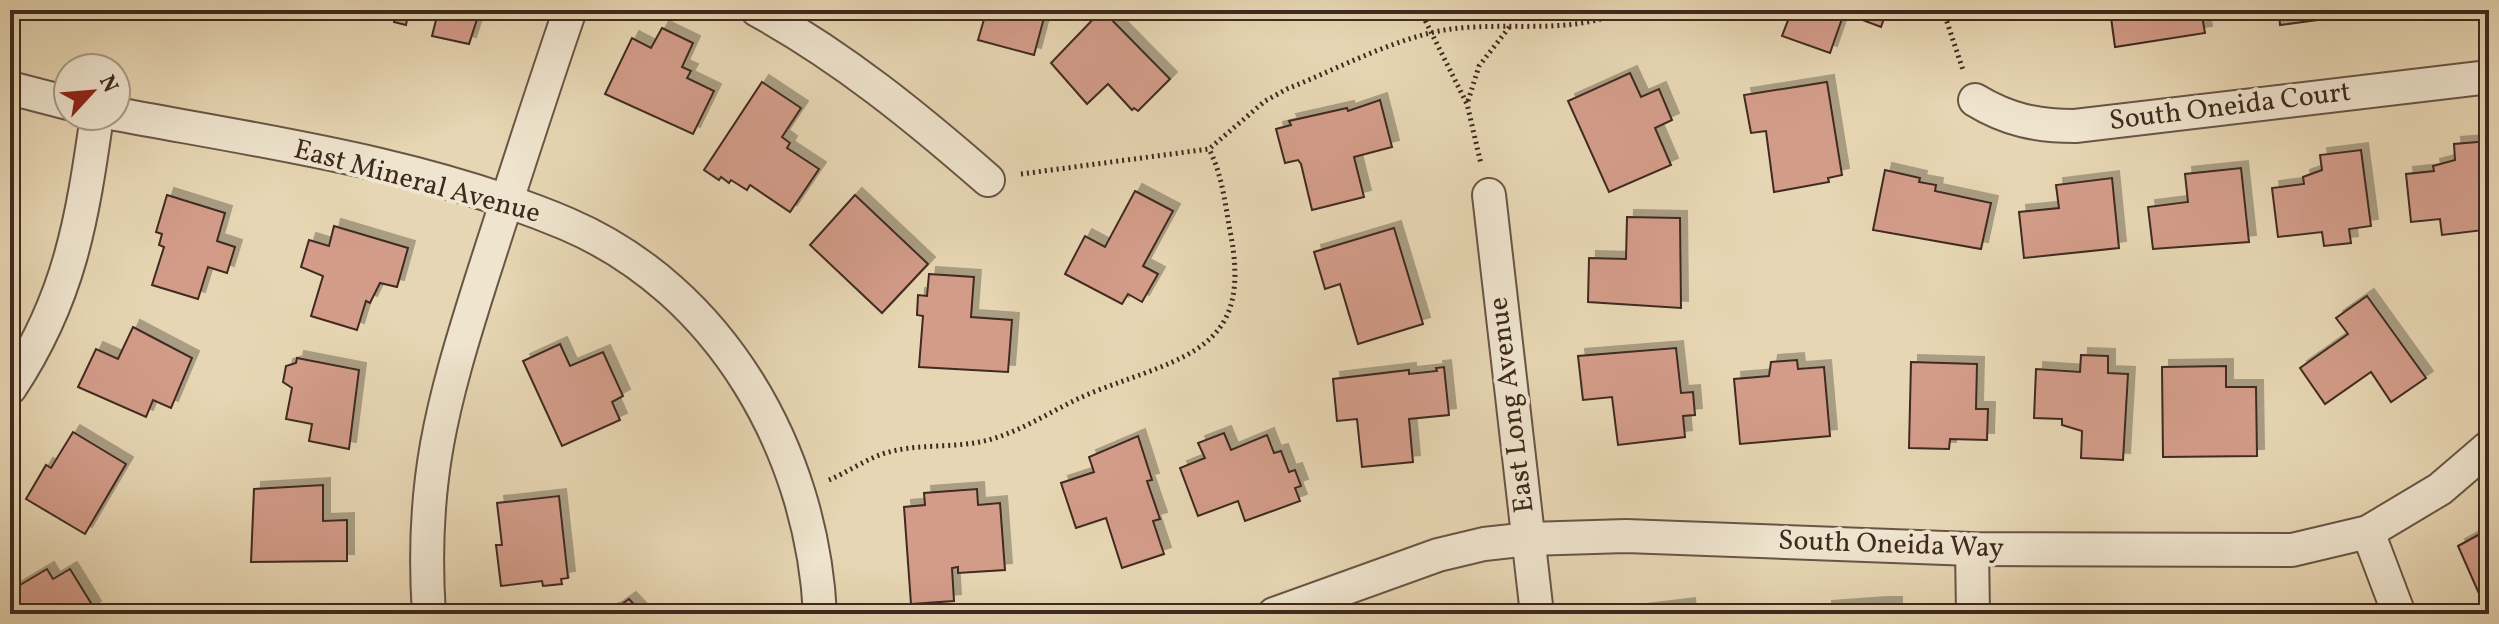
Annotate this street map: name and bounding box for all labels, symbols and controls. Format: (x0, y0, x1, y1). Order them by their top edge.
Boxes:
north arrow (52, 52, 132, 132)
text: N (90, 70, 125, 98)
street label: South Oneida Court (2107, 73, 2353, 141)
street label: East Mineral Avenue (289, 130, 545, 234)
street label: East Long Avenue (1479, 295, 1545, 515)
street label: South Oneida Way (1777, 522, 2005, 568)

